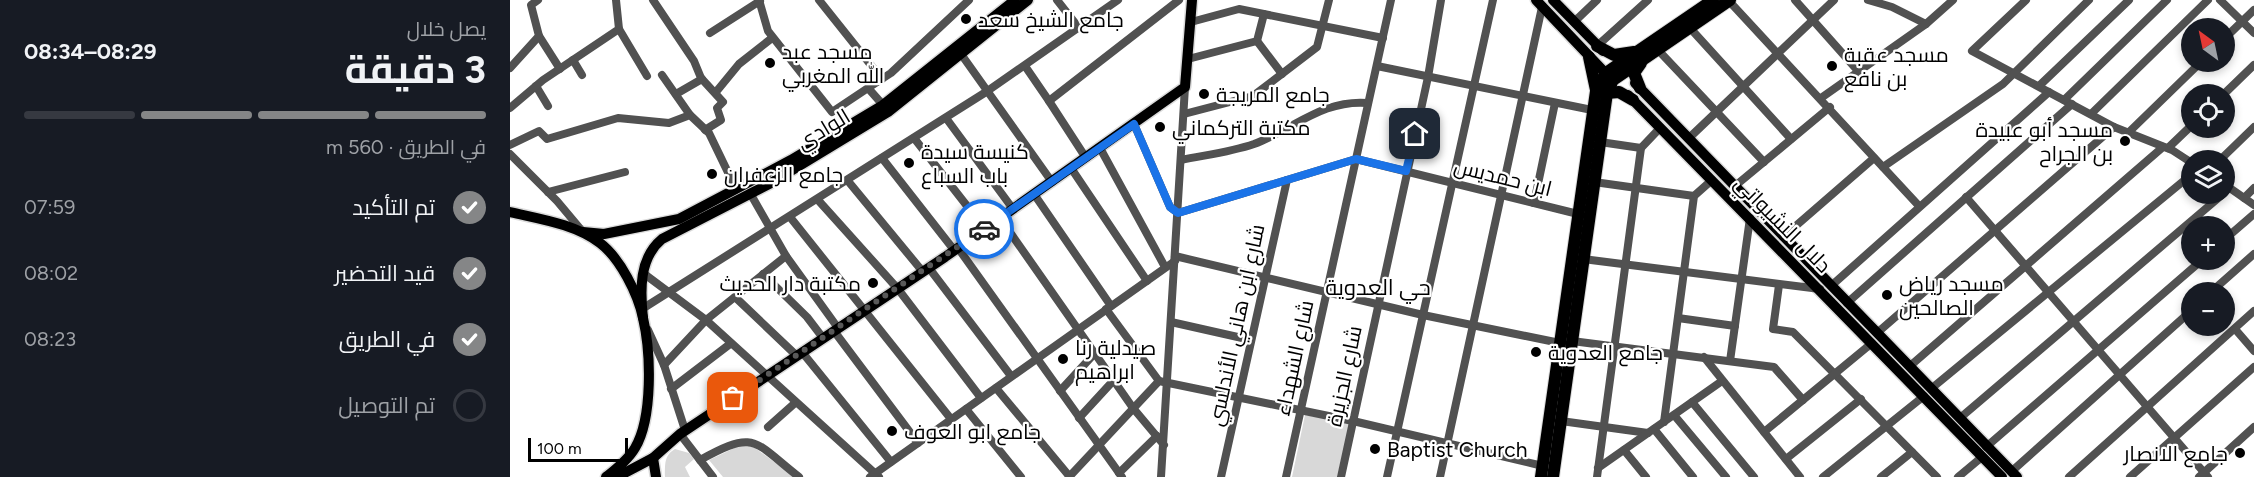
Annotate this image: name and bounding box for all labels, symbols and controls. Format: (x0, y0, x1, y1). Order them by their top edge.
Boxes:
place label: جامع الشيخ سعد (978, 7, 1124, 34)
marker: جامع الشيخ سعد (959, 12, 973, 26)
text: يصل خلال (407, 17, 486, 41)
north arrow (2181, 18, 2235, 72)
map controls (2181, 18, 2235, 336)
text: 08:29–08:34 (24, 38, 156, 65)
place label: مسجد عبد الله المغربي (782, 39, 884, 92)
place label: مسجد عقبة بن نافع (1844, 42, 1949, 93)
text: 3 دقيقة (345, 46, 486, 93)
marker: مسجد عبد الله المغربي (763, 56, 777, 70)
marker: مسجد عقبة بن نافع (1825, 59, 1839, 73)
place label: جامع المريجة (1216, 82, 1330, 109)
button: locate (2181, 84, 2235, 138)
marker: جامع المريجة (1197, 87, 1211, 101)
street label: الوادي (792, 103, 856, 158)
pin (1389, 108, 1440, 159)
place label: مكتبة التركماني (1172, 115, 1311, 144)
icon: home (1398, 117, 1431, 150)
place label: مسجد أبو عبيدة بن الجراح (1976, 117, 2113, 168)
marker: مكتبة التركماني (1153, 120, 1167, 134)
marker: مسجد أبو عبيدة بن الجراح (2118, 134, 2132, 148)
text: في الطريق · 560 m (326, 135, 486, 159)
place label: كنيسة سيدة باب السباع (921, 139, 1029, 190)
button: layers (2181, 150, 2235, 204)
street label: ابن حمديس (1451, 153, 1555, 202)
marker: كنيسة سيدة باب السباع (902, 156, 916, 170)
place label: جامع الزعفران (724, 162, 843, 189)
marker: جامع الزعفران (705, 167, 719, 181)
street label: دلال النشيواتي (1727, 170, 1837, 280)
icon: check (453, 191, 486, 224)
text: تم التأكيد (352, 194, 435, 221)
text: 07:59 (24, 195, 75, 219)
courier (954, 199, 1014, 259)
icon: car (968, 213, 1001, 246)
button: + (2181, 216, 2235, 270)
street label: شارع ابن هاني الأندلسي (1202, 222, 1274, 429)
icon: check (453, 257, 486, 290)
text: قيد التحضير (334, 260, 435, 287)
text: 08:02 (24, 261, 78, 285)
place label: مكتبة دار الحديث (719, 271, 861, 296)
place label: مسجد رياض الصالحين (1899, 271, 2004, 321)
district label: حي العدوية (1325, 274, 1431, 304)
marker: مكتبة دار الحديث (866, 276, 880, 290)
button: − (2181, 282, 2235, 336)
marker: مسجد رياض الصالحين (1880, 288, 1894, 302)
street label: شارع الشهداء (1270, 298, 1320, 418)
icon: check (453, 323, 486, 356)
street label: شارع الجزيرة (1321, 323, 1369, 429)
text: في الطريق (339, 326, 435, 353)
text: 08:23 (24, 327, 76, 351)
place label: صيدلية رنا ابراهيم (1075, 335, 1156, 386)
place label: جامع العدوية (1548, 340, 1663, 367)
marker: جامع العدوية (1529, 345, 1543, 359)
marker: صيدلية رنا ابراهيم (1056, 352, 1070, 366)
pin (707, 372, 758, 423)
icon: bag (716, 381, 749, 414)
text: تم التوصيل (338, 392, 435, 419)
place label: جامع ابو العوف (904, 419, 1041, 446)
marker: جامع ابو العوف (885, 424, 899, 438)
scale bar (528, 435, 628, 462)
place label: Baptist Church (1387, 437, 1527, 462)
text: 100 m (537, 439, 582, 458)
place label: جامع الانصار (2123, 441, 2228, 468)
marker: Baptist Church (1368, 442, 1382, 456)
marker: جامع الانصار (2233, 446, 2247, 460)

